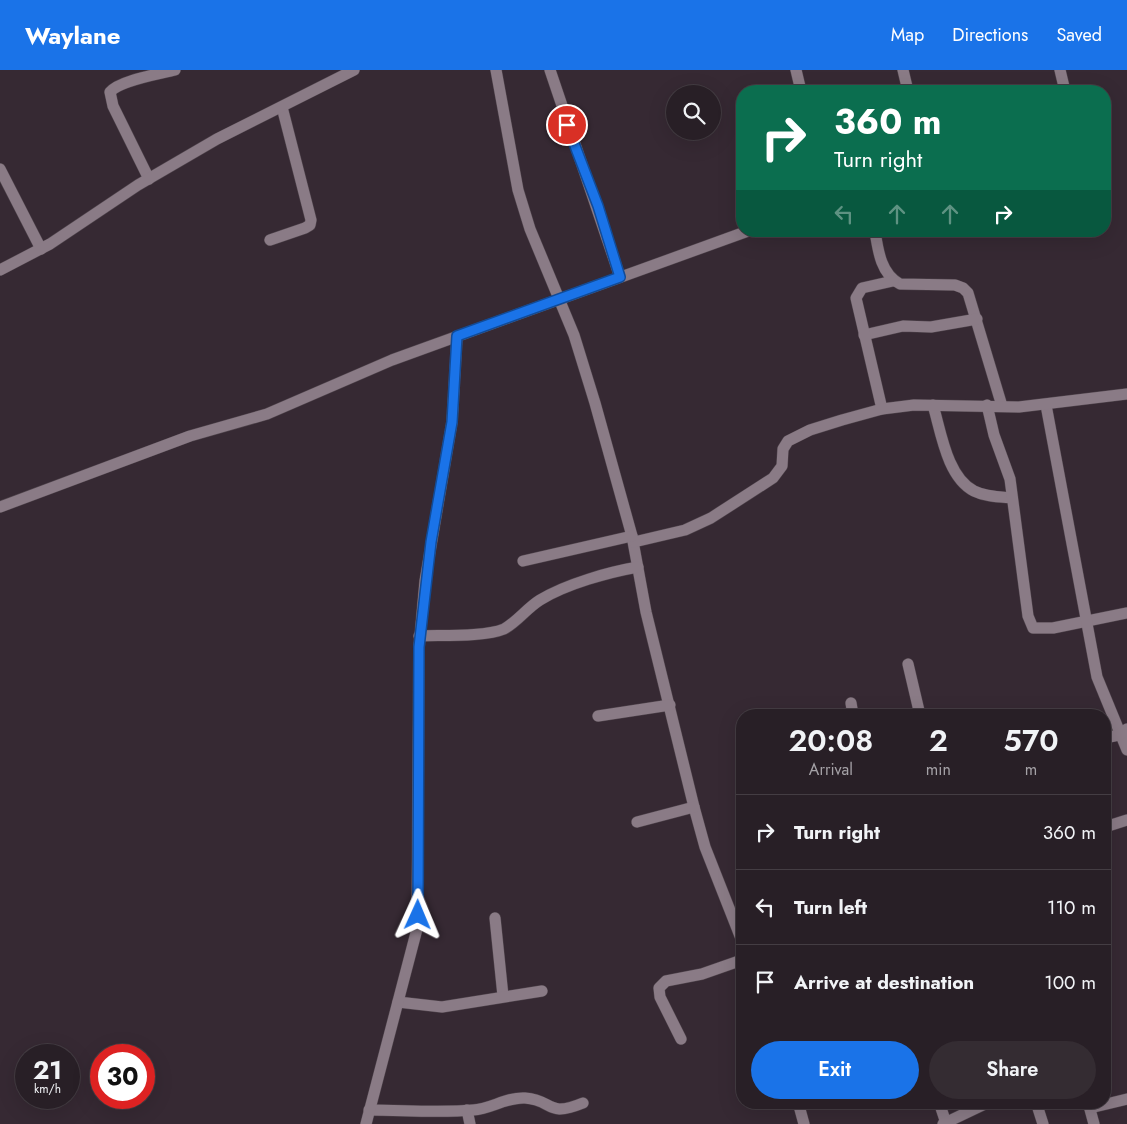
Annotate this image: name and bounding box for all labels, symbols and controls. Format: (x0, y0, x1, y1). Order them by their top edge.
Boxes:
text: Waylane (25, 18, 120, 53)
text: Map (891, 22, 924, 48)
text: Directions (952, 22, 1028, 48)
text: Saved (1056, 22, 1102, 48)
map controls (666, 85, 721, 140)
button: search (666, 85, 721, 140)
text: 360 m (834, 97, 942, 147)
pin (546, 104, 588, 146)
icon: right (751, 105, 816, 170)
icon: arrive (553, 111, 581, 139)
text: Turn right (834, 143, 922, 175)
icon: left (830, 200, 858, 228)
icon: ahead (883, 200, 911, 228)
icon: ahead (936, 200, 964, 228)
icon: right (989, 200, 1017, 228)
text: 20:08 (788, 719, 873, 762)
text: 2 (929, 719, 948, 762)
text: 570 (1003, 719, 1059, 762)
text: Arrival (809, 758, 853, 781)
text: min (926, 758, 951, 781)
text: m (1025, 758, 1037, 781)
icon: right (751, 818, 779, 846)
text: Turn right (794, 819, 880, 846)
text: 360 m (1043, 819, 1096, 846)
position arrow (391, 888, 443, 940)
icon: left (751, 893, 779, 921)
text: Turn left (794, 894, 867, 921)
text: 110 m (1047, 894, 1096, 921)
icon: arrive (751, 968, 779, 996)
text: Arrive at destination (794, 969, 974, 996)
text: 100 m (1044, 969, 1096, 996)
button: Exit (751, 1041, 919, 1099)
button: Share (929, 1041, 1096, 1099)
speed limit sign: 30 (90, 1044, 155, 1109)
text: 21 (33, 1052, 62, 1088)
text: km/h (34, 1080, 61, 1098)

